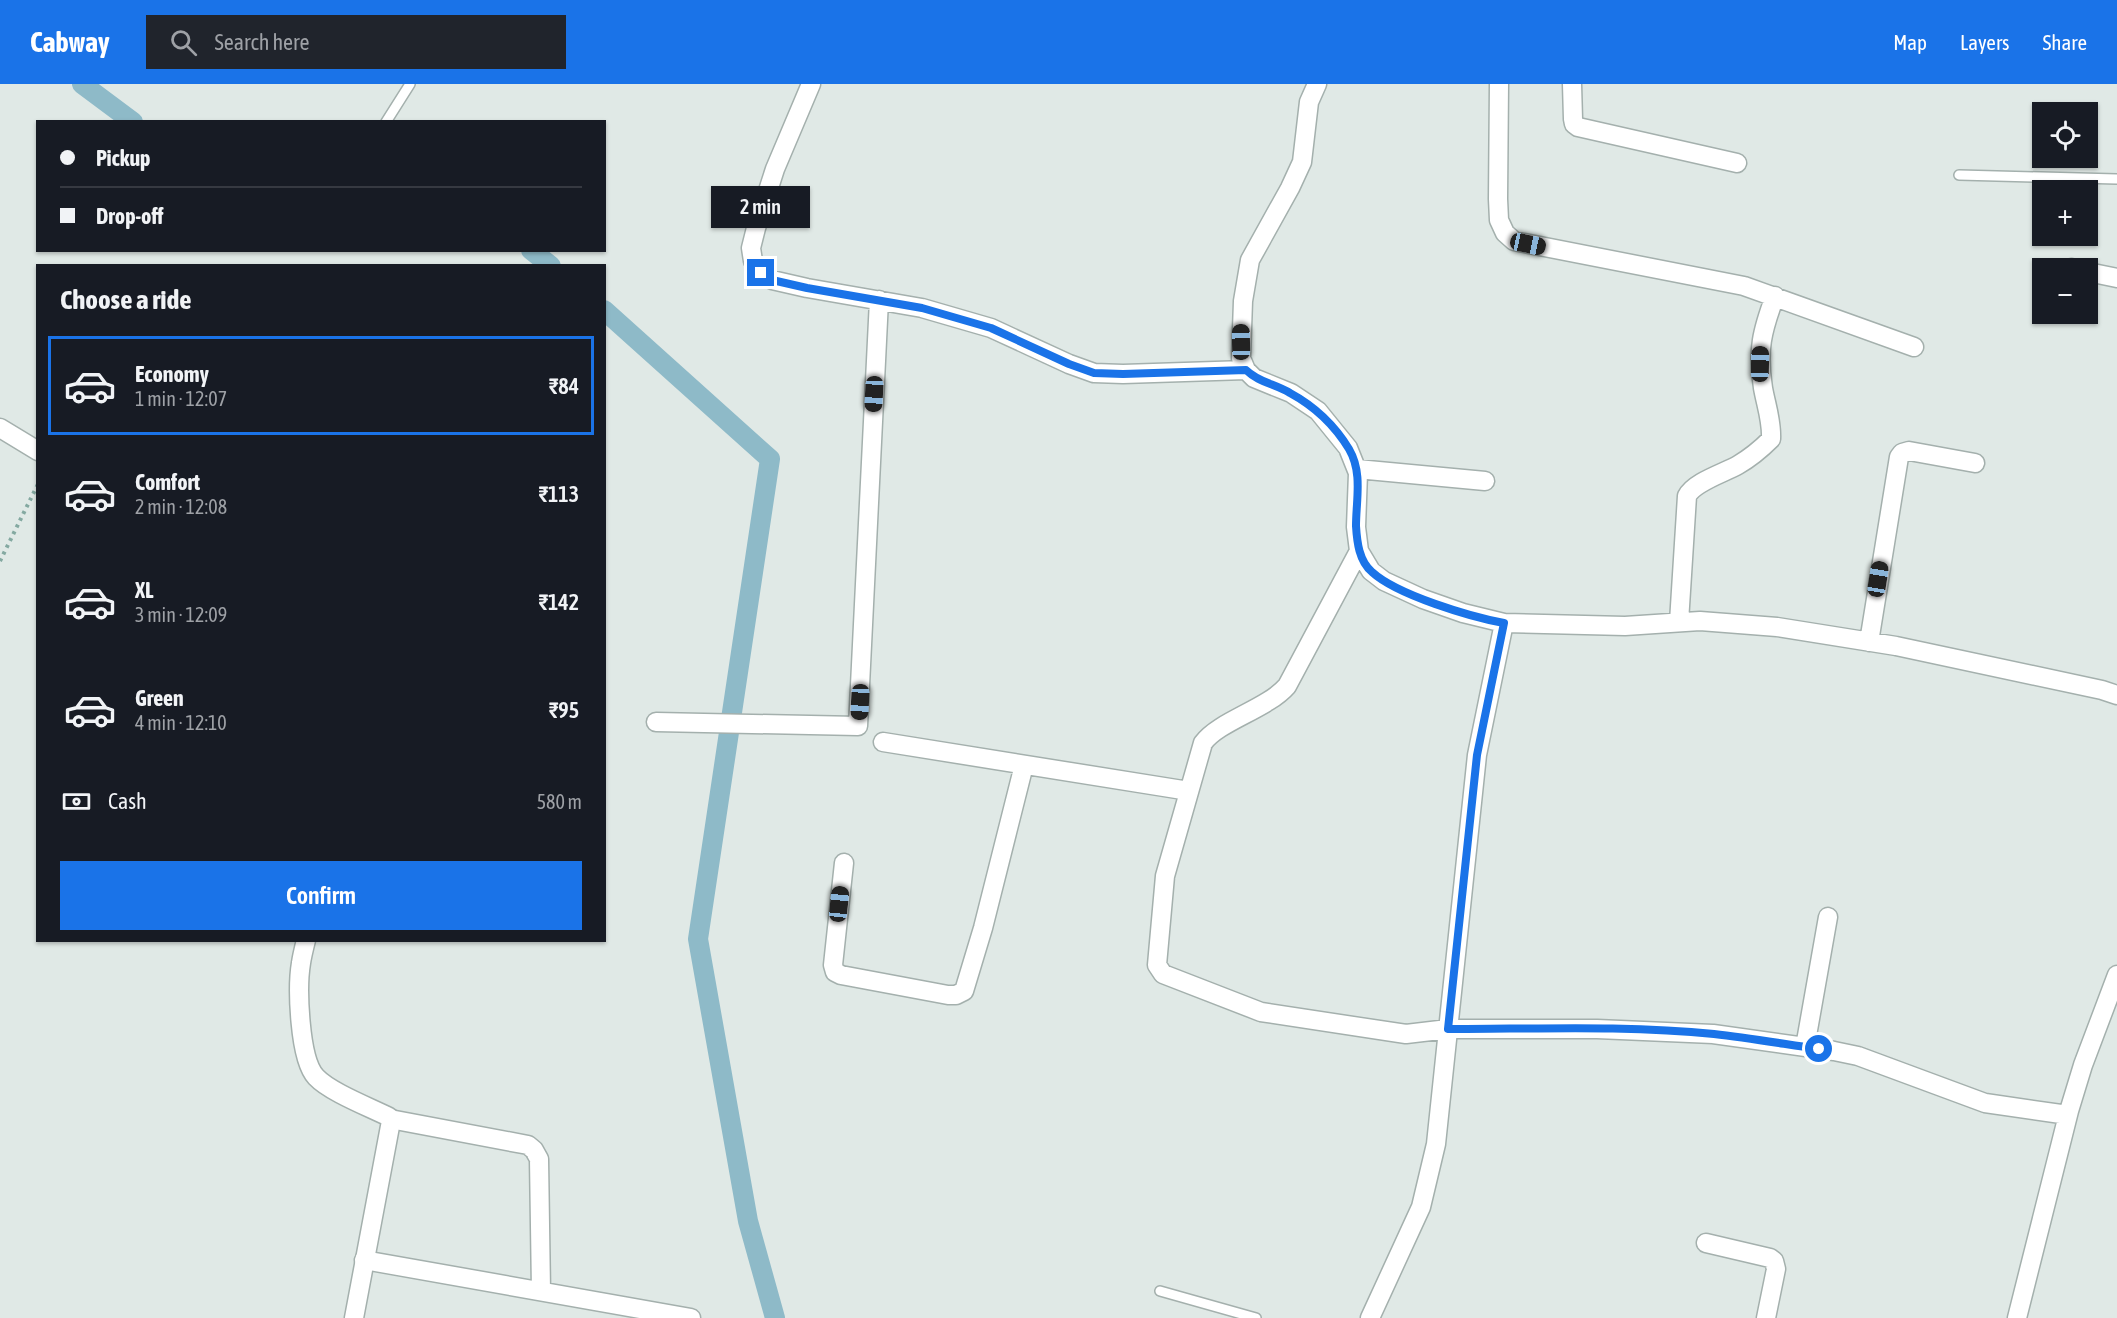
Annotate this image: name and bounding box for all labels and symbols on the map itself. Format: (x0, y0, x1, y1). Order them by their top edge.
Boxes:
callout: 2 min (712, 186, 810, 228)
car (1509, 231, 1547, 257)
route end (747, 259, 774, 286)
car (1232, 324, 1250, 360)
car (1751, 346, 1769, 382)
car (864, 376, 884, 412)
car (1866, 560, 1890, 598)
car (850, 684, 870, 720)
car (828, 885, 850, 923)
route start (1805, 1035, 1832, 1062)

